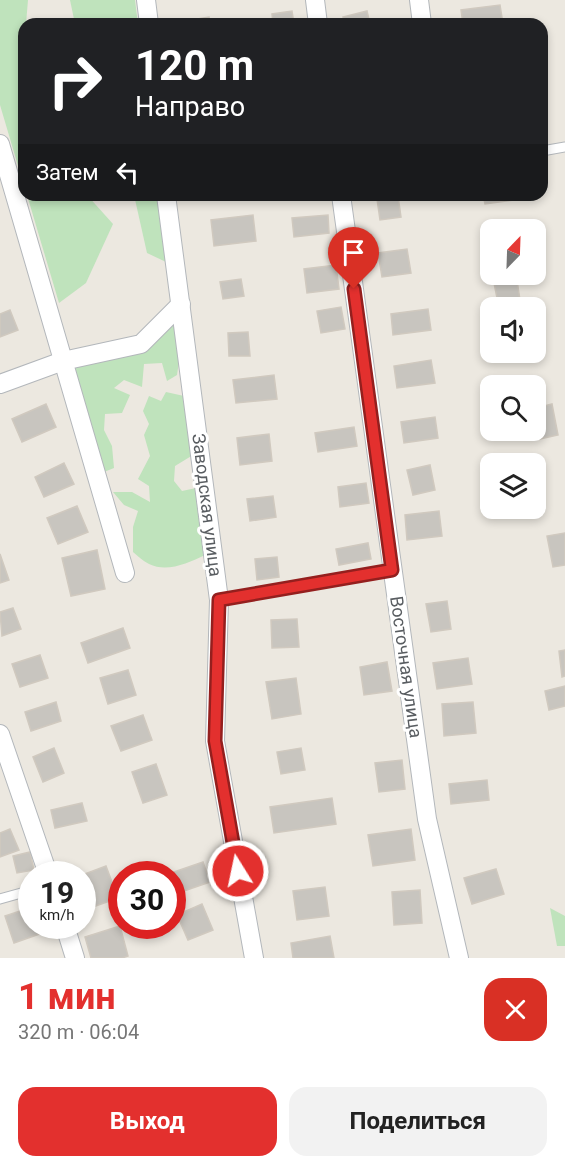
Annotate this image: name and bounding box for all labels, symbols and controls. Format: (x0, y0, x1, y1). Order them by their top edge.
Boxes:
text: 120 m (135, 41, 254, 90)
icon: right (36, 42, 114, 120)
text: Направо (135, 91, 245, 123)
icon: left (111, 156, 144, 189)
text: Затем (36, 160, 99, 185)
north arrow (480, 219, 546, 285)
map controls (480, 219, 546, 519)
pin (328, 227, 379, 289)
icon: arrive (337, 236, 370, 269)
button: sound (480, 297, 546, 363)
button: search (480, 375, 546, 441)
street label: Заводская улица (188, 432, 227, 578)
button: layers (480, 453, 546, 519)
street label: Восточная улица (386, 595, 427, 739)
position arrow (206, 839, 270, 903)
speed limit sign: 30 (108, 861, 186, 939)
text: 19 (40, 875, 74, 910)
text: km/h (39, 906, 75, 924)
text: 1 мин (18, 976, 116, 1018)
button: close (484, 978, 547, 1041)
text: 320 m · 06:04 (18, 1020, 139, 1044)
button: Выход (18, 1087, 277, 1156)
button: Поделиться (289, 1087, 547, 1156)

